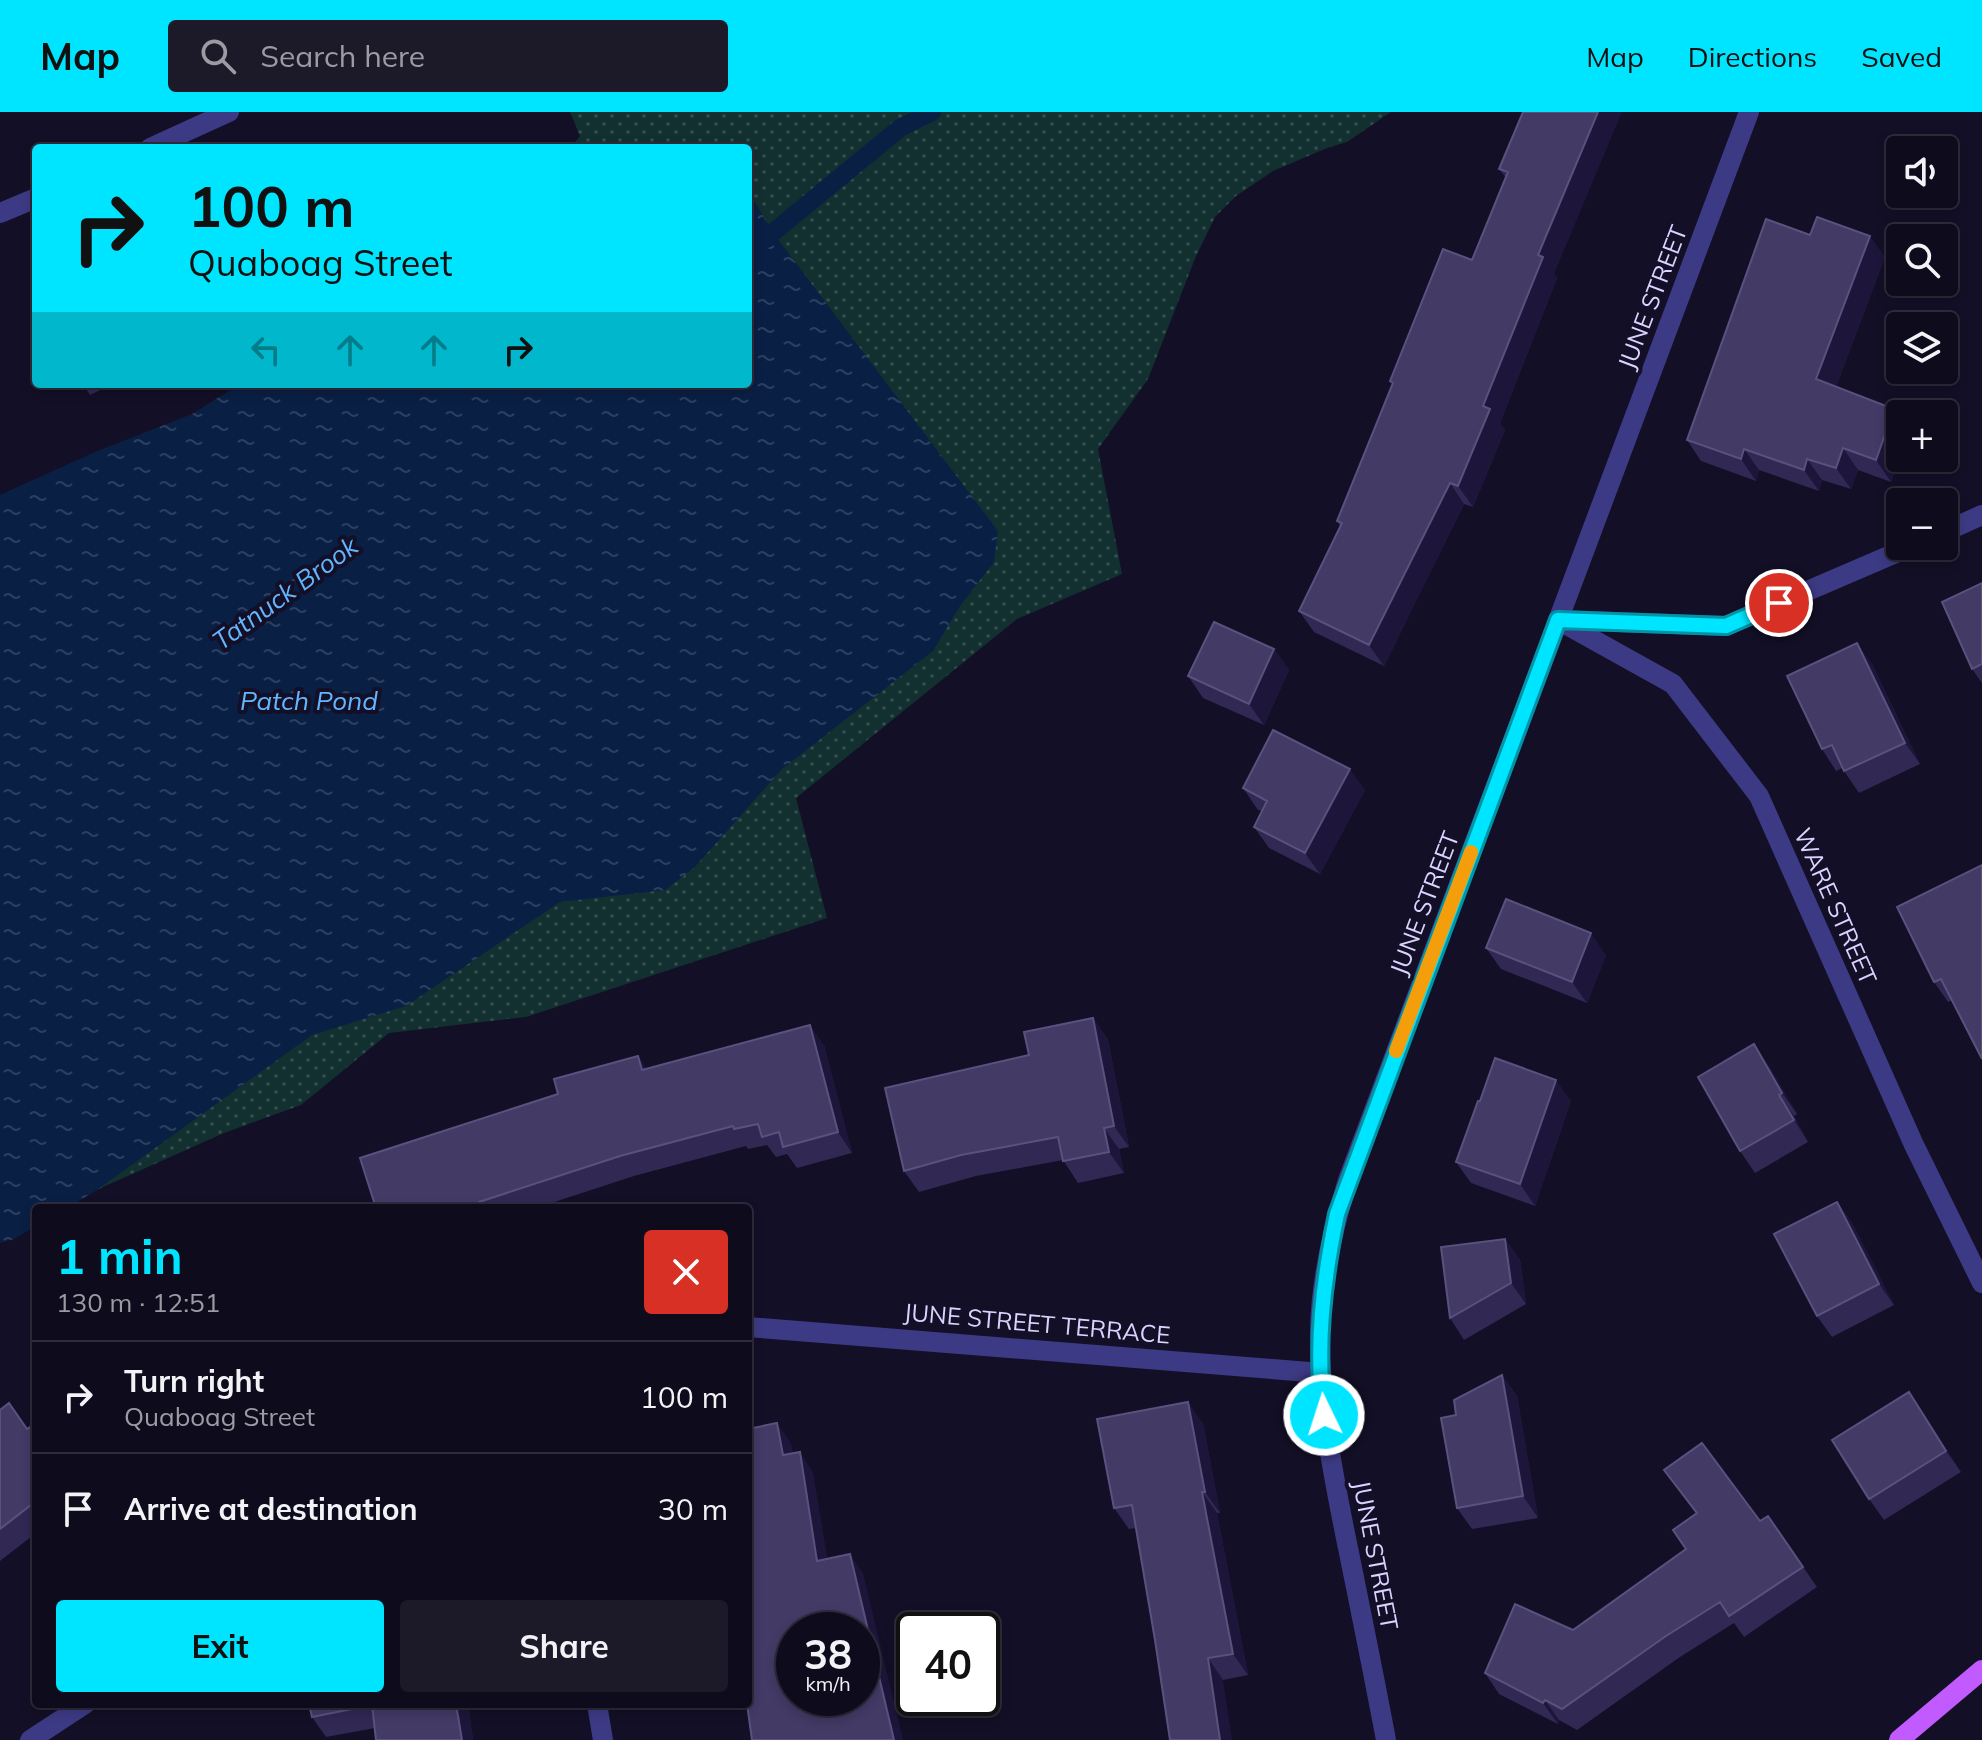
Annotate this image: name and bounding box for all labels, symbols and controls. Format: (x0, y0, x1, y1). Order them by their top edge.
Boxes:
search box (168, 20, 728, 92)
text: Map (40, 32, 120, 80)
icon: search (196, 34, 240, 78)
text: Search here (260, 37, 425, 75)
text: Map (1586, 39, 1644, 74)
text: Directions (1688, 39, 1817, 74)
text: Saved (1861, 39, 1942, 74)
map controls (1886, 136, 1958, 560)
button: sound (1886, 136, 1958, 208)
text: 100 m (188, 171, 355, 241)
icon: right (56, 176, 160, 280)
street label: JUNE STREET (1611, 220, 1693, 373)
button: search (1886, 224, 1958, 296)
text: Quaboag Street (188, 240, 453, 285)
button: layers (1886, 312, 1958, 384)
icon: left (244, 328, 288, 372)
icon: ahead (328, 328, 372, 372)
icon: ahead (412, 328, 456, 372)
icon: right (496, 328, 540, 372)
button: + (1886, 400, 1958, 472)
button: − (1886, 488, 1958, 560)
water label: Tatnuck Brook (206, 529, 365, 657)
pin (1745, 569, 1813, 637)
icon: arrive (1757, 581, 1801, 625)
water label: Patch Pond (240, 684, 378, 717)
street label: WARE STREET (1788, 823, 1884, 989)
street label: JUNE STREET (1383, 826, 1465, 979)
text: 1 min (56, 1226, 183, 1286)
button: close (644, 1230, 728, 1314)
text: 130 m · 12:51 (56, 1286, 220, 1319)
street label: JUNE STREET TERRACE (902, 1296, 1172, 1350)
text: Turn right (124, 1362, 264, 1400)
position arrow (1282, 1373, 1366, 1457)
icon: right (56, 1375, 100, 1419)
text: 100 m (640, 1378, 728, 1416)
text: Quaboag Street (124, 1400, 315, 1433)
street label: JUNE STREET (1347, 1478, 1405, 1633)
icon: arrive (56, 1487, 100, 1531)
text: Arrive at destination (124, 1490, 418, 1528)
text: 30 m (658, 1490, 728, 1528)
button: Exit (56, 1600, 384, 1692)
button: Share (400, 1600, 728, 1692)
speed limit sign: 40 (896, 1612, 1000, 1716)
text: 38 (804, 1629, 852, 1679)
text: km/h (805, 1671, 851, 1696)

